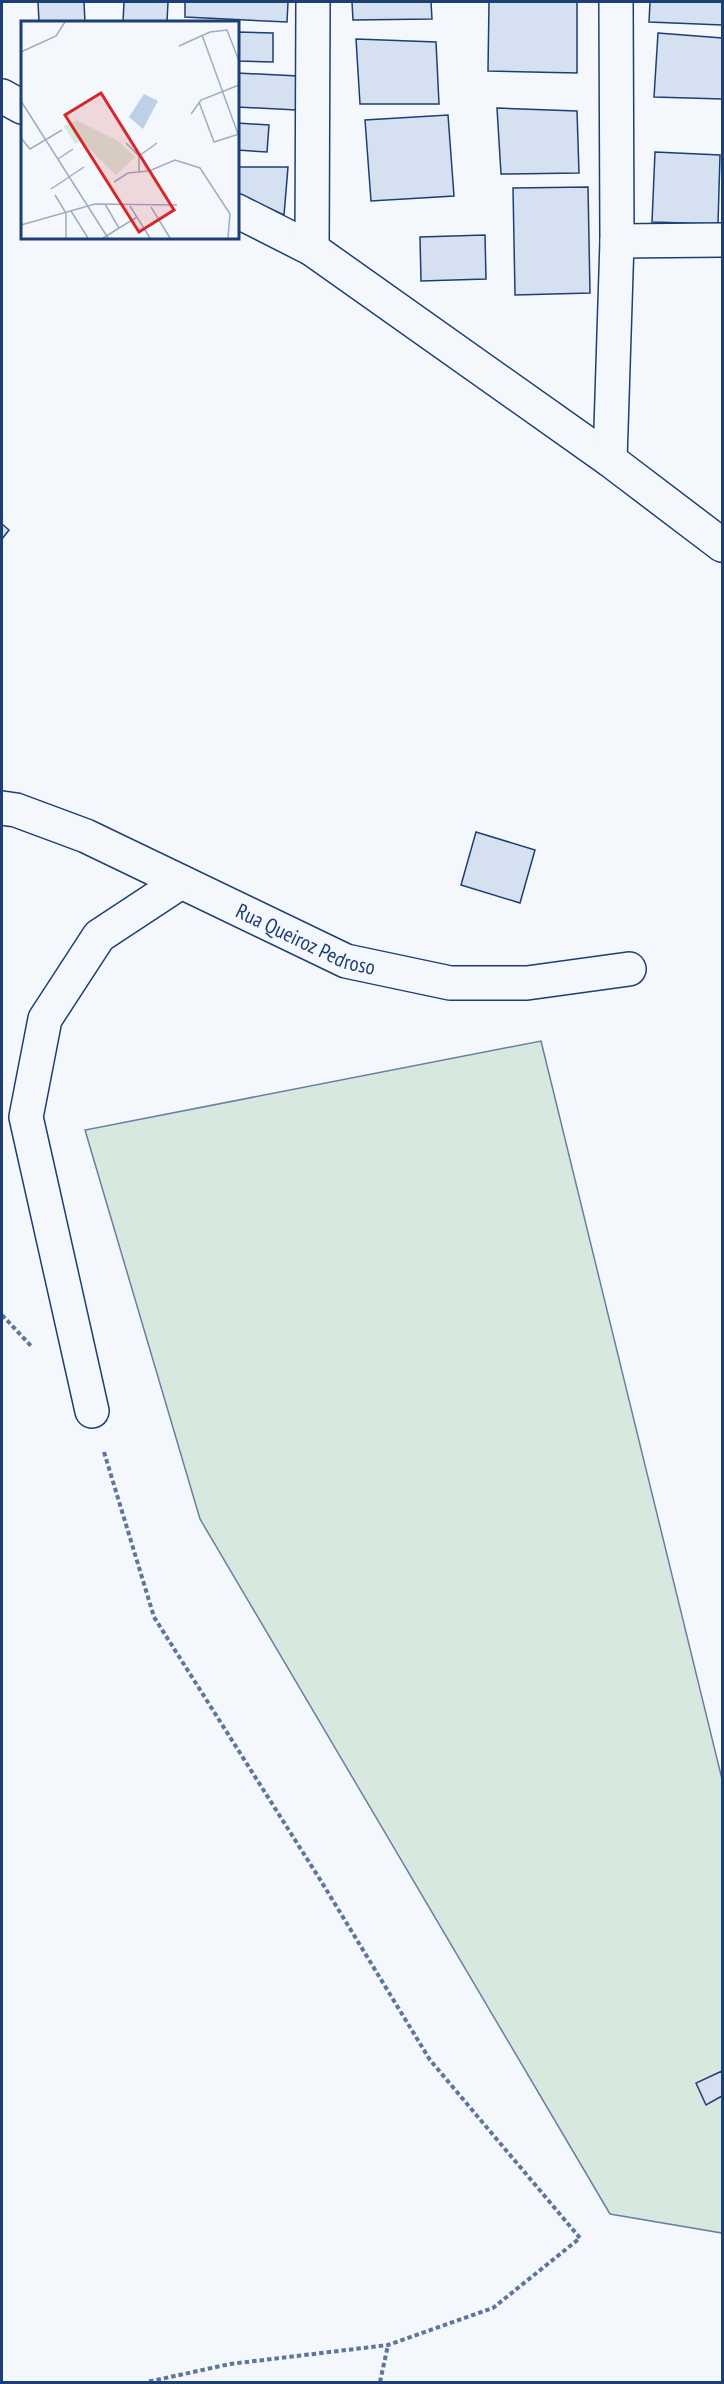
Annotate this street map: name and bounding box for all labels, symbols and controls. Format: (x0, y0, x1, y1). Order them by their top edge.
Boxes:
inset map (21, 21, 238, 238)
street label: Rua Queiroz Pedroso (232, 897, 378, 980)

